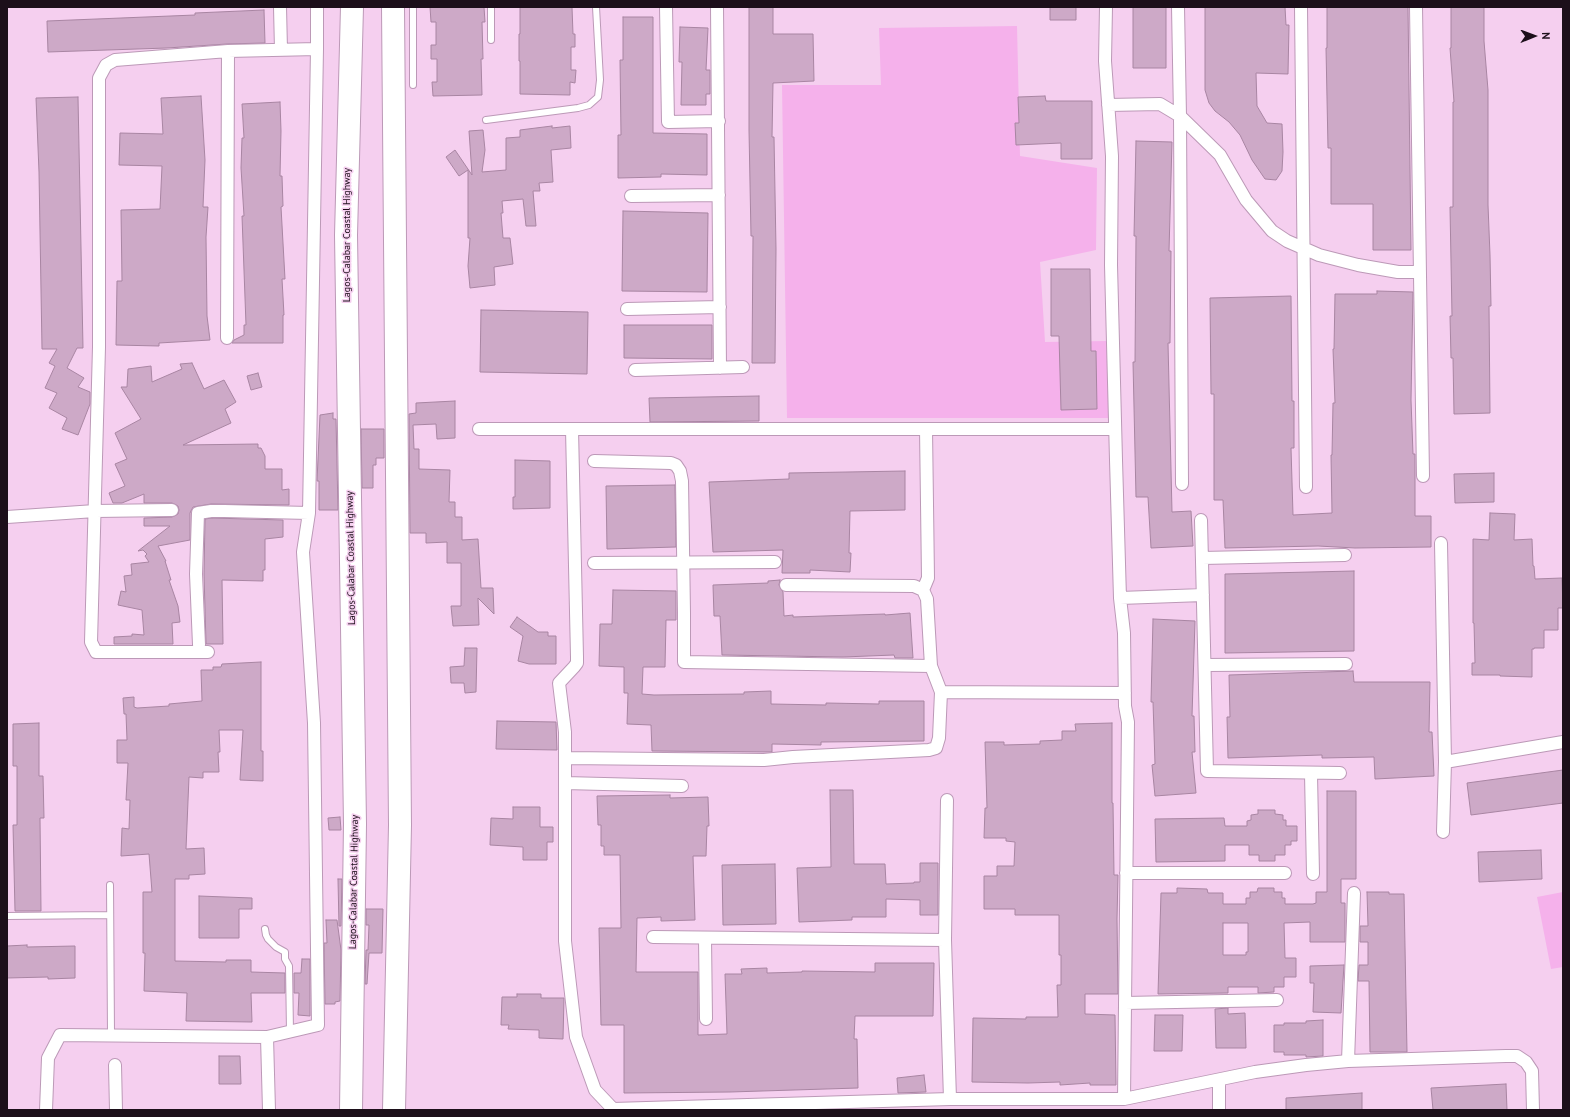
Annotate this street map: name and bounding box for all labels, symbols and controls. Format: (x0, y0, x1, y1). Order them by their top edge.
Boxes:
north arrow (1514, 16, 1554, 56)
text: N (1539, 32, 1553, 40)
street label: Lagos-Calabar Coastal Highway (341, 168, 353, 302)
street label: Lagos-Calabar Coastal Highway (344, 491, 358, 625)
street label: Lagos-Calabar Coastal Highway (347, 815, 361, 949)

